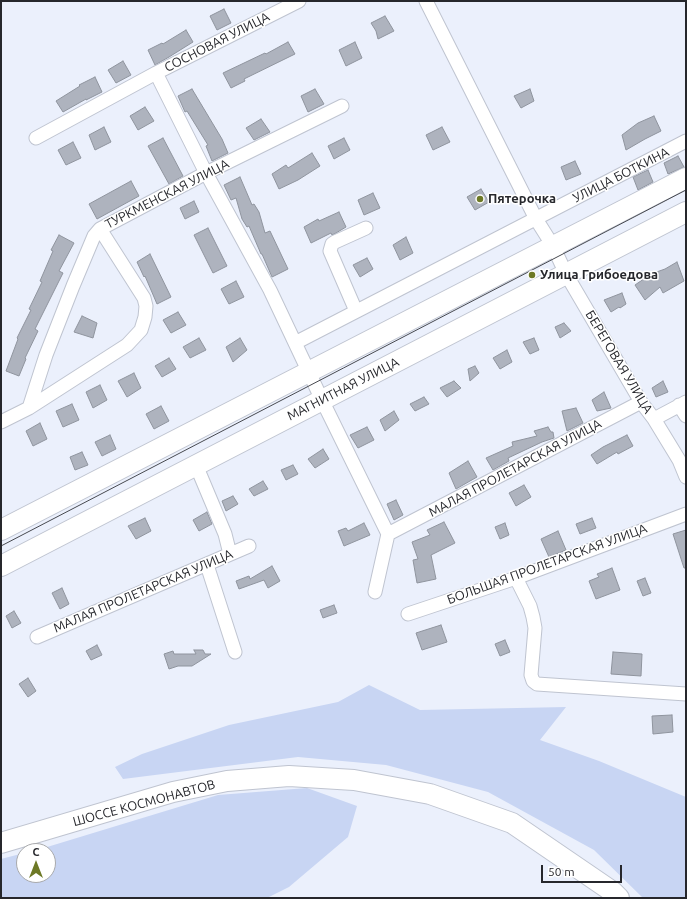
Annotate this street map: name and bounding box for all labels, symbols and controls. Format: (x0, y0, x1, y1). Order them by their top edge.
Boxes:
street label: СОСНОВАЯ УЛИЦА (162, 9, 272, 75)
street label: УЛИЦА БОТКИНА (570, 144, 672, 206)
street label: ТУРКМЕНСКАЯ УЛИЦА (102, 156, 232, 232)
place label: Пятерочка (488, 191, 556, 207)
marker: Пятерочка (475, 194, 485, 204)
place label: Улица Грибоедова (540, 267, 658, 283)
marker: Улица Грибоедова (527, 270, 537, 280)
street label: БЕРЕГОВАЯ УЛИЦА (582, 308, 656, 416)
street label: МАГНИТНАЯ УЛИЦА (284, 354, 402, 424)
street label: МАЛАЯ ПРОЛЕТАРСКАЯ УЛИЦА (426, 416, 604, 520)
street label: БОЛЬШАЯ ПРОЛЕТАРСКАЯ УЛИЦА (445, 520, 649, 608)
street label: МАЛАЯ ПРОЛЕТАРСКАЯ УЛИЦА (51, 546, 235, 636)
street label: ШОССЕ КОСМОНАВТОВ (71, 776, 217, 830)
north arrow (16, 843, 56, 883)
text: С (32, 846, 40, 858)
scale bar (543, 857, 624, 883)
text: 50 m (548, 865, 575, 878)

